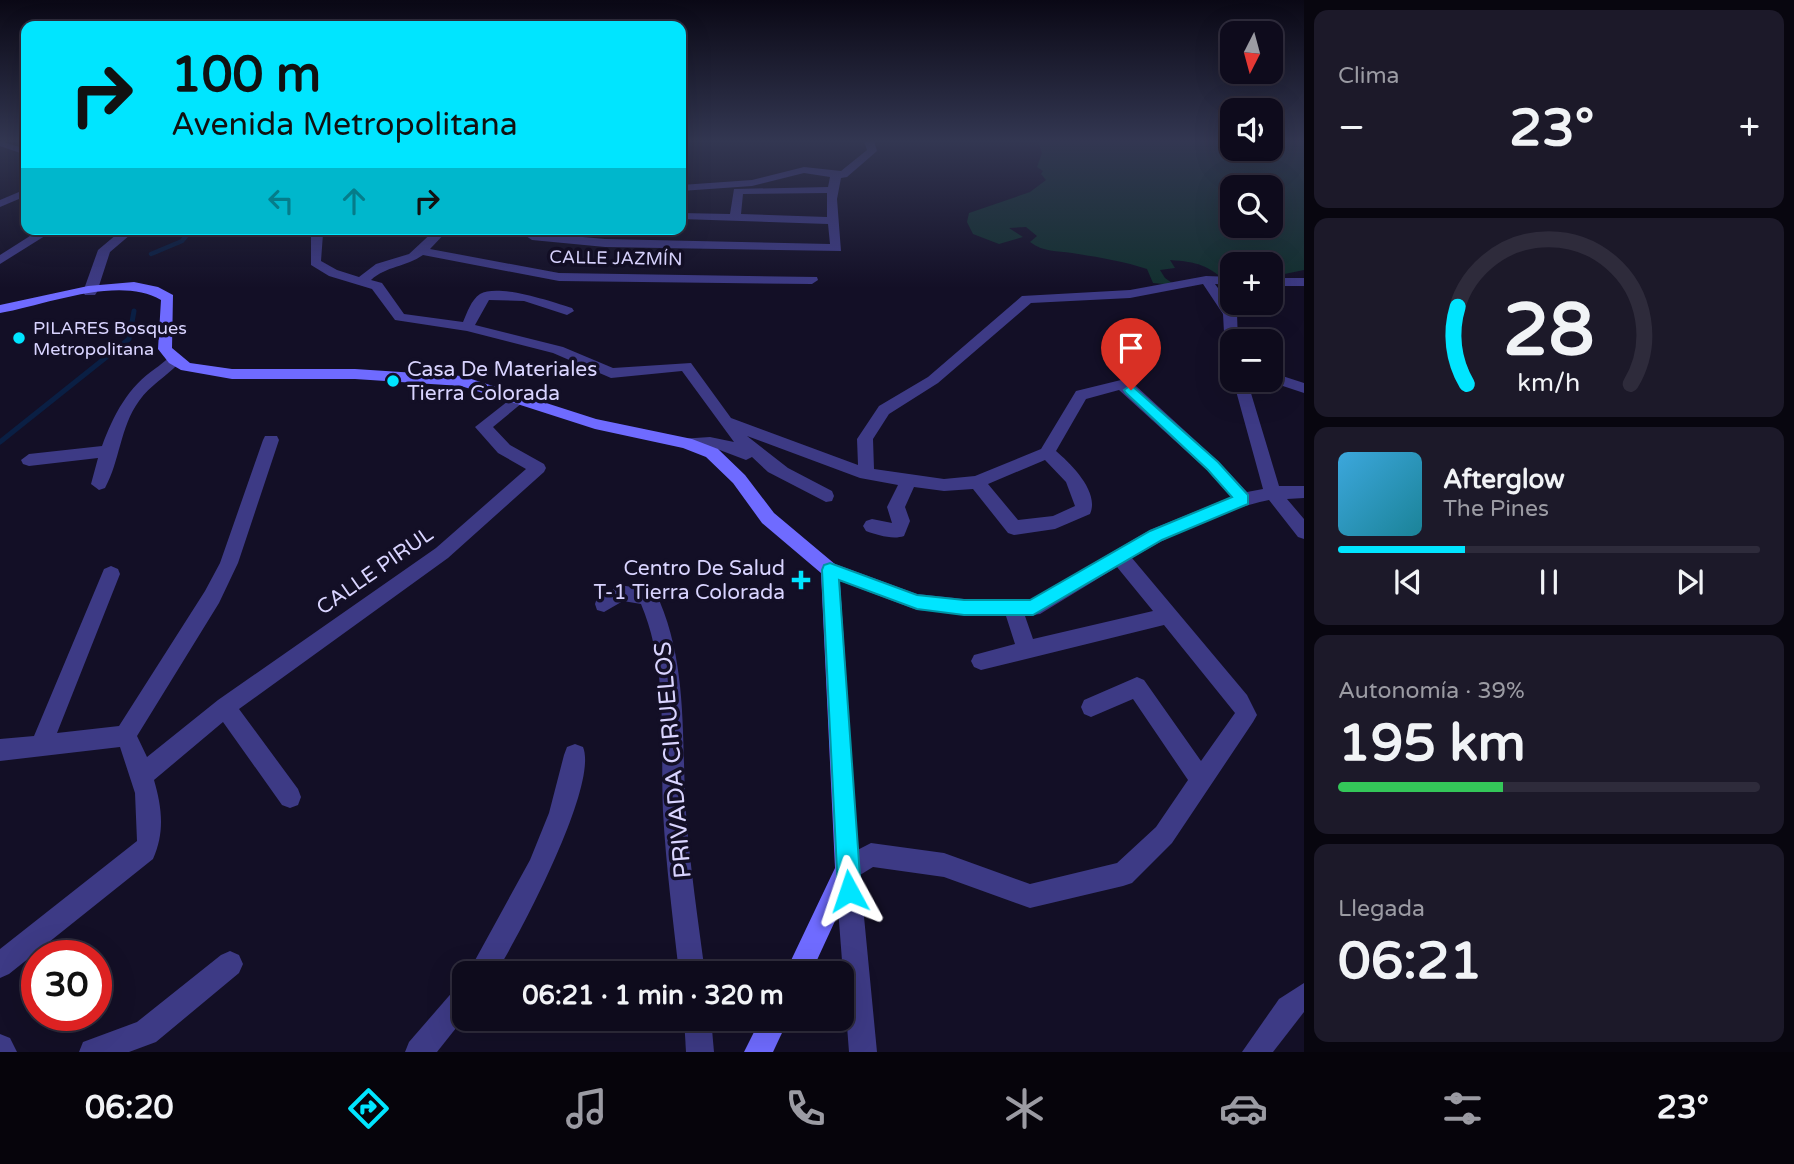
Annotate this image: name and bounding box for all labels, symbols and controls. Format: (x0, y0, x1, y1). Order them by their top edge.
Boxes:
north arrow (1220, 21, 1283, 84)
map controls (1220, 21, 1283, 392)
text: 100 m (171, 46, 321, 105)
icon: right (56, 49, 147, 140)
text: Clima (1338, 62, 1399, 90)
text: 23° (1509, 97, 1594, 160)
button: sound (1220, 98, 1283, 161)
text: − (1338, 105, 1365, 151)
text: + (1739, 105, 1760, 151)
text: Avenida Metropolitana (171, 106, 518, 144)
button: search (1220, 175, 1283, 238)
icon: left (262, 182, 300, 220)
icon: ahead (335, 182, 373, 220)
icon: right (408, 182, 446, 220)
street label: CALLE JAZMÍN (549, 246, 683, 270)
button: + (1220, 252, 1283, 315)
text: 28 (1503, 287, 1595, 375)
place label: PILARES Bosques Metropolitana (33, 317, 187, 360)
pin (1101, 318, 1161, 390)
icon: arrive (1112, 329, 1150, 367)
button: − (1220, 329, 1283, 392)
marker: PILARES Bosques Metropolitana (11, 330, 27, 346)
place label: Casa De Materiales Tierra Colorada (407, 357, 597, 406)
text: km/h (1518, 367, 1580, 397)
marker: Casa De Materiales Tierra Colorada (385, 373, 401, 389)
text: Afterglow (1443, 464, 1565, 495)
text: The Pines (1443, 495, 1549, 523)
street label: CALLE PIRUL (312, 522, 438, 620)
place label: Centro De Salud T-1 Tierra Colorada (593, 556, 785, 605)
icon: previous (1389, 563, 1427, 601)
icon: pause (1530, 563, 1568, 601)
icon: next (1671, 563, 1709, 601)
marker: Centro De Salud T-1 Tierra Colorada (791, 570, 811, 590)
street label: PRIVADA CIRUELOS (648, 640, 698, 880)
text: Autonomía · 39% (1338, 677, 1525, 705)
text: 195 km (1338, 712, 1526, 775)
position arrow (812, 854, 886, 928)
text: Llegada (1338, 895, 1425, 923)
text: 06:21 (1338, 930, 1482, 993)
speed limit sign: 30 (21, 940, 112, 1031)
text: 06:21 · 1 min · 320 m (522, 980, 784, 1011)
icon: directions (344, 1084, 393, 1133)
icon: music (562, 1084, 611, 1133)
icon: phone (781, 1084, 830, 1133)
icon: climate (1000, 1084, 1049, 1133)
icon: car (1219, 1084, 1268, 1133)
icon: filters (1438, 1084, 1487, 1133)
text: 06:20 (85, 1089, 174, 1127)
text: 23° (1657, 1089, 1709, 1127)

